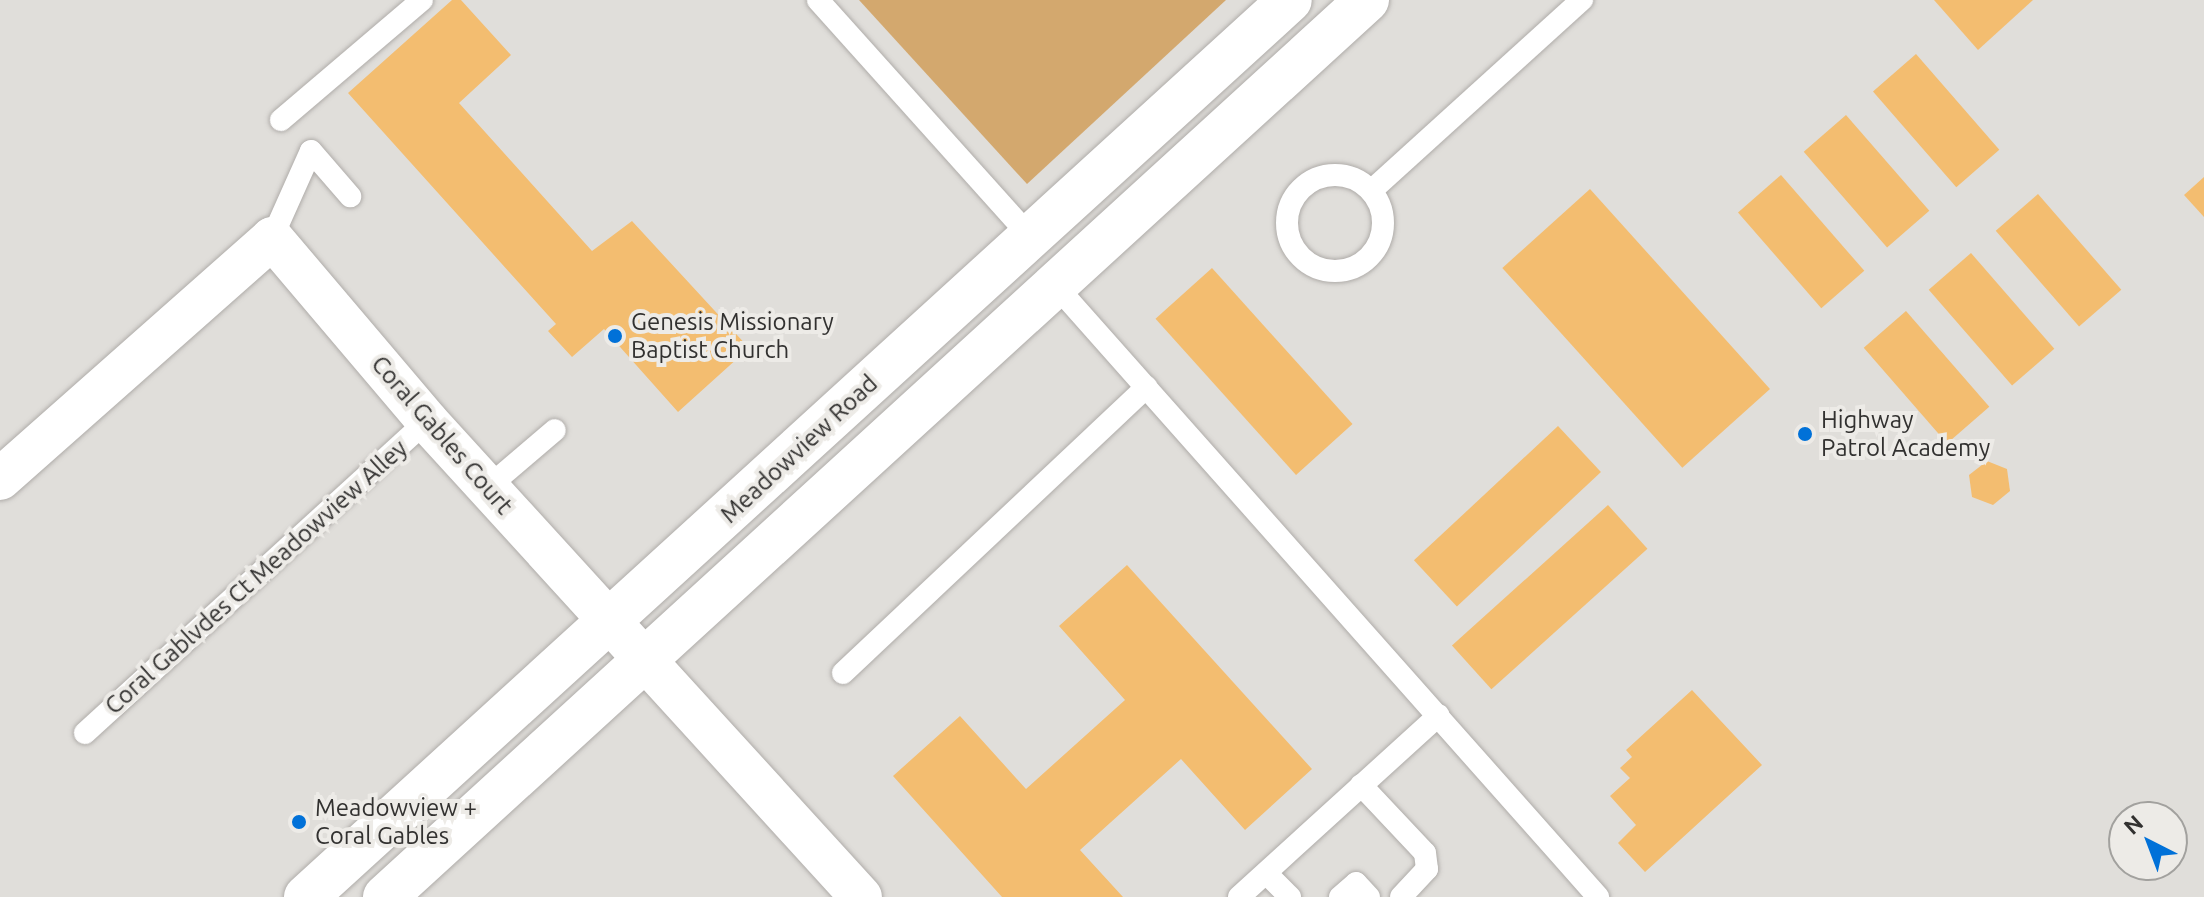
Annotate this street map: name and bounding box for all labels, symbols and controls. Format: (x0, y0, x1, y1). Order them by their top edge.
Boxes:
place label: Genesis Missionary Baptist Church (631, 308, 834, 364)
marker: Genesis Missionary Baptist Church (606, 327, 624, 345)
street label: Coral Gables Court (365, 350, 519, 520)
street label: Meadowview Road (715, 369, 883, 529)
place label: Highway Patrol Academy (1821, 406, 1990, 462)
marker: Highway Patrol Academy (1796, 425, 1814, 443)
street label: Coral Gablvdes Ct Meadowview Alley (99, 434, 413, 720)
place label: Meadowview + Coral Gables (315, 794, 477, 850)
north arrow (2108, 801, 2188, 881)
text: N (2118, 810, 2147, 839)
marker: Meadowview + Coral Gables (290, 813, 308, 831)

